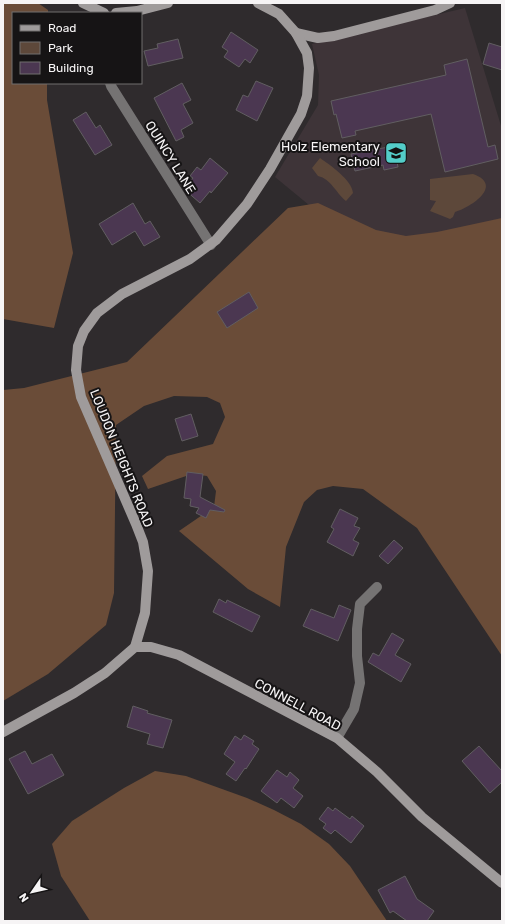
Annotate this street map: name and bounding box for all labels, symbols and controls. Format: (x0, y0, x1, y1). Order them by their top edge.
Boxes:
legend (12, 12, 142, 84)
text: Road (48, 21, 76, 35)
text: Park (48, 41, 74, 55)
text: Building (48, 61, 94, 75)
street label: QUINCY LANE (142, 118, 199, 197)
place label: Holz Elementary School (281, 139, 380, 169)
school or university icon: Holz Elementary School (383, 140, 409, 166)
street label: LOUDON HEIGHTS ROAD (87, 387, 156, 529)
street label: CONNELL ROAD (252, 675, 344, 734)
north arrow (12, 872, 52, 912)
text: N (16, 890, 32, 904)

